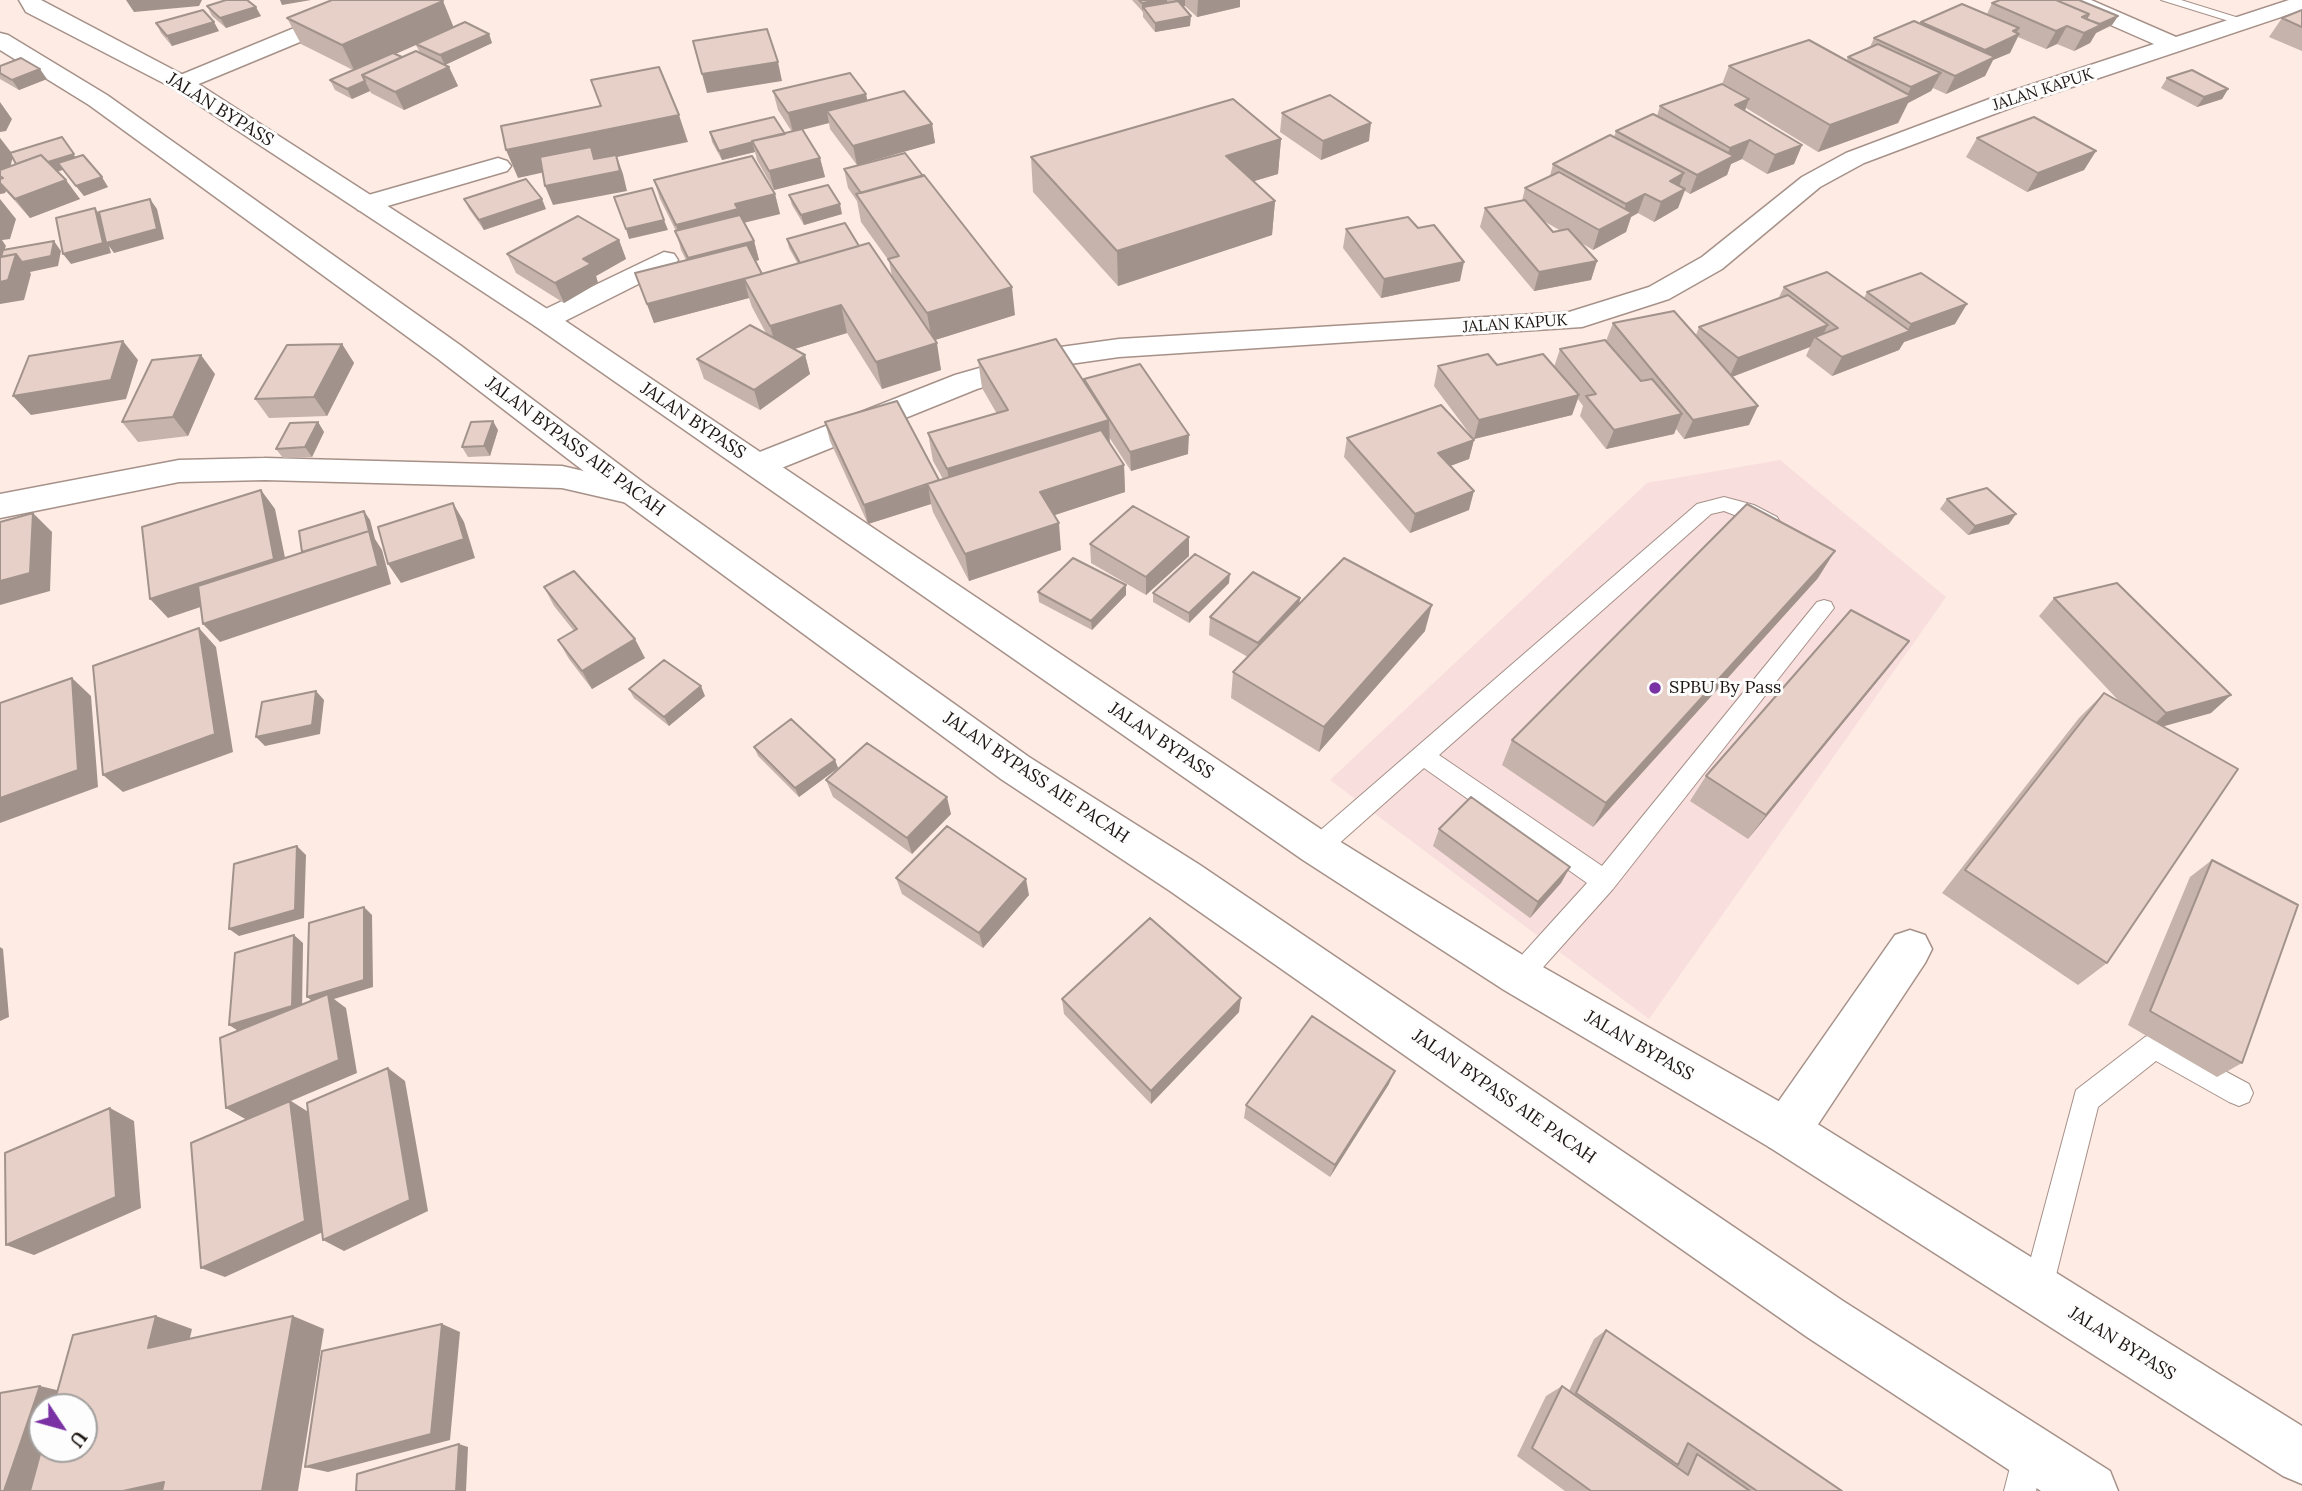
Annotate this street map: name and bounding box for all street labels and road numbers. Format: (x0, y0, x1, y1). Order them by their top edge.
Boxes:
street label: JALAN KAPUK (1990, 65, 2096, 115)
street label: JALAN BYPASS (163, 69, 277, 151)
street label: JALAN KAPUK (1462, 311, 1568, 337)
street label: JALAN BYPASS AIE PACAH (481, 372, 669, 522)
street label: JALAN BYPASS (636, 378, 750, 464)
street label: JALAN BYPASS (1104, 698, 1218, 784)
street label: JALAN BYPASS AIE PACAH (939, 708, 1133, 848)
street label: JALAN BYPASS (1581, 1006, 1697, 1086)
street label: JALAN BYPASS AIE PACAH (1408, 1025, 1600, 1169)
street label: JALAN BYPASS (2065, 1303, 2179, 1385)

